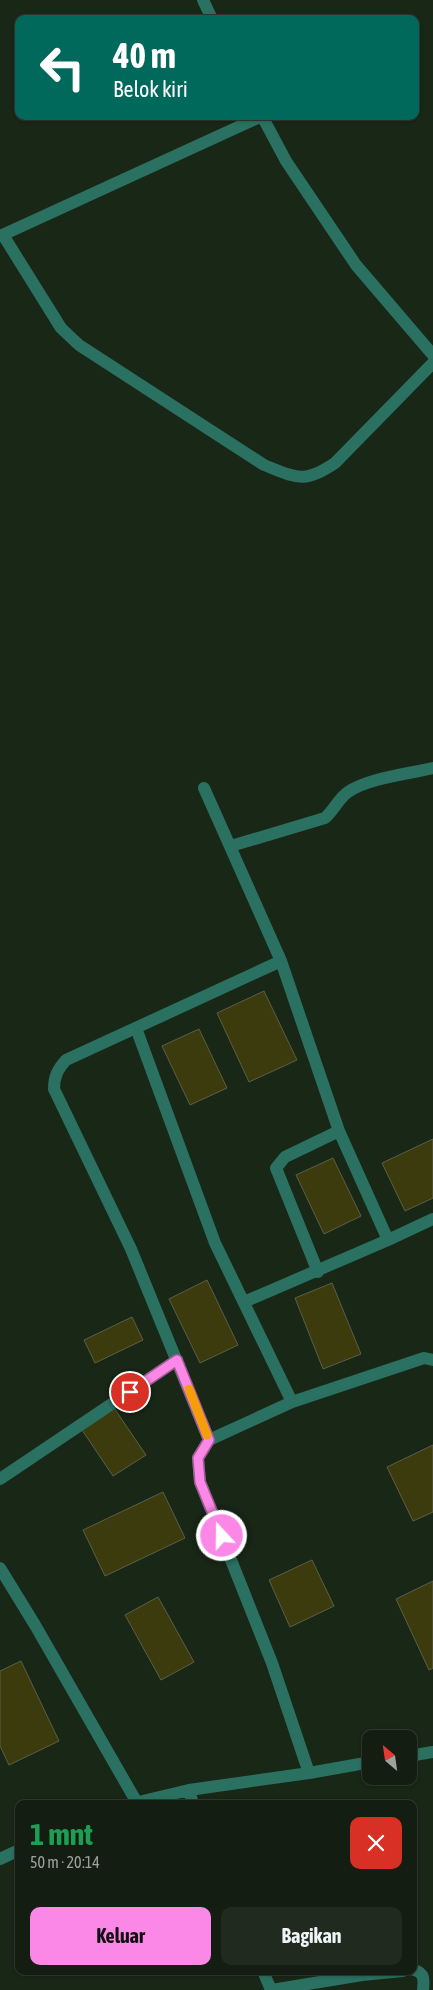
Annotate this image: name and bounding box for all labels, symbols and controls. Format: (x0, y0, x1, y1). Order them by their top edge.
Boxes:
icon: left (30, 35, 95, 100)
text: 40 m (113, 35, 176, 75)
text: Belok kiri (113, 76, 188, 102)
pin (109, 1371, 151, 1413)
icon: arrive (116, 1378, 144, 1406)
position arrow (195, 1509, 247, 1561)
north arrow (362, 1730, 418, 1785)
map controls (362, 1730, 417, 1785)
text: 1 mnt (30, 1817, 93, 1851)
button: close (350, 1817, 402, 1869)
text: 50 m · 20:14 (30, 1853, 100, 1871)
button: Keluar (30, 1907, 211, 1965)
button: Bagikan (221, 1907, 402, 1965)

